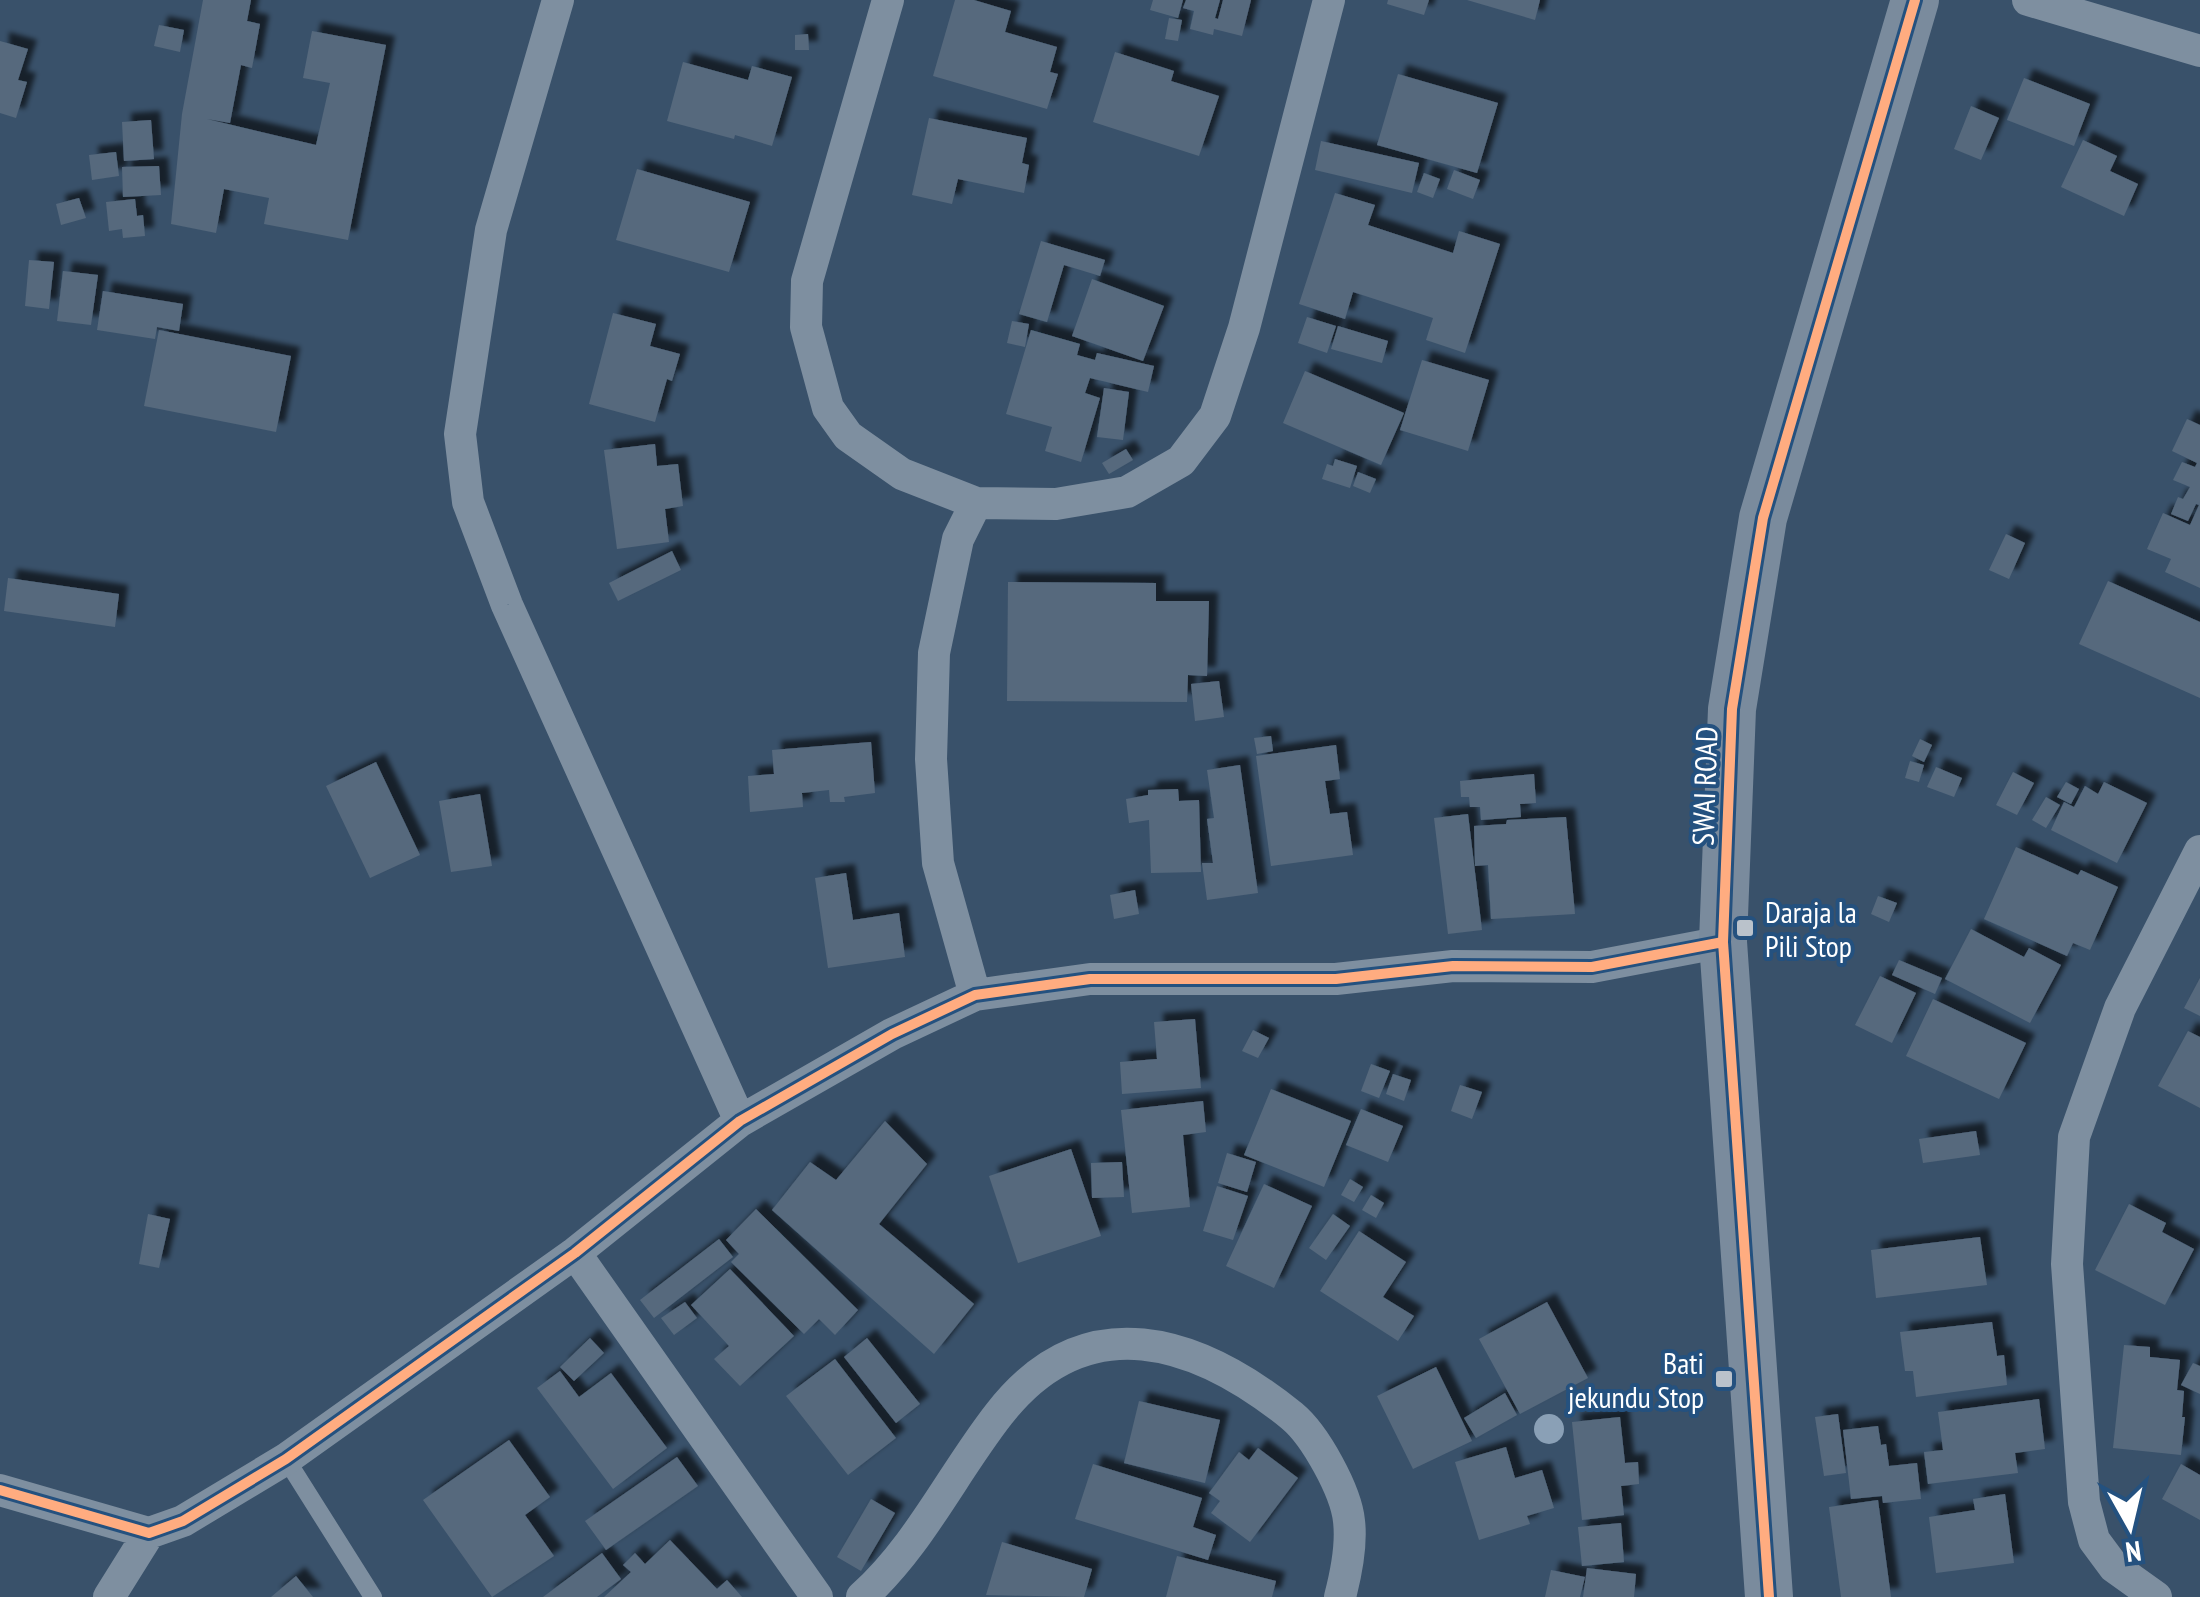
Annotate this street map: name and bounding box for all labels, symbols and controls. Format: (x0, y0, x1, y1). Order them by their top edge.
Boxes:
street label: SWAI ROAD (1682, 726, 1726, 846)
place label: Daraja la Pili Stop (1765, 892, 1857, 965)
marker: Daraja la Pili Stop (1734, 917, 1756, 939)
place label: Bati jekundu Stop (1568, 1343, 1704, 1416)
marker: Bati jekundu Stop (1713, 1368, 1735, 1390)
north arrow (2080, 1477, 2180, 1577)
text: N (2123, 1533, 2144, 1572)

